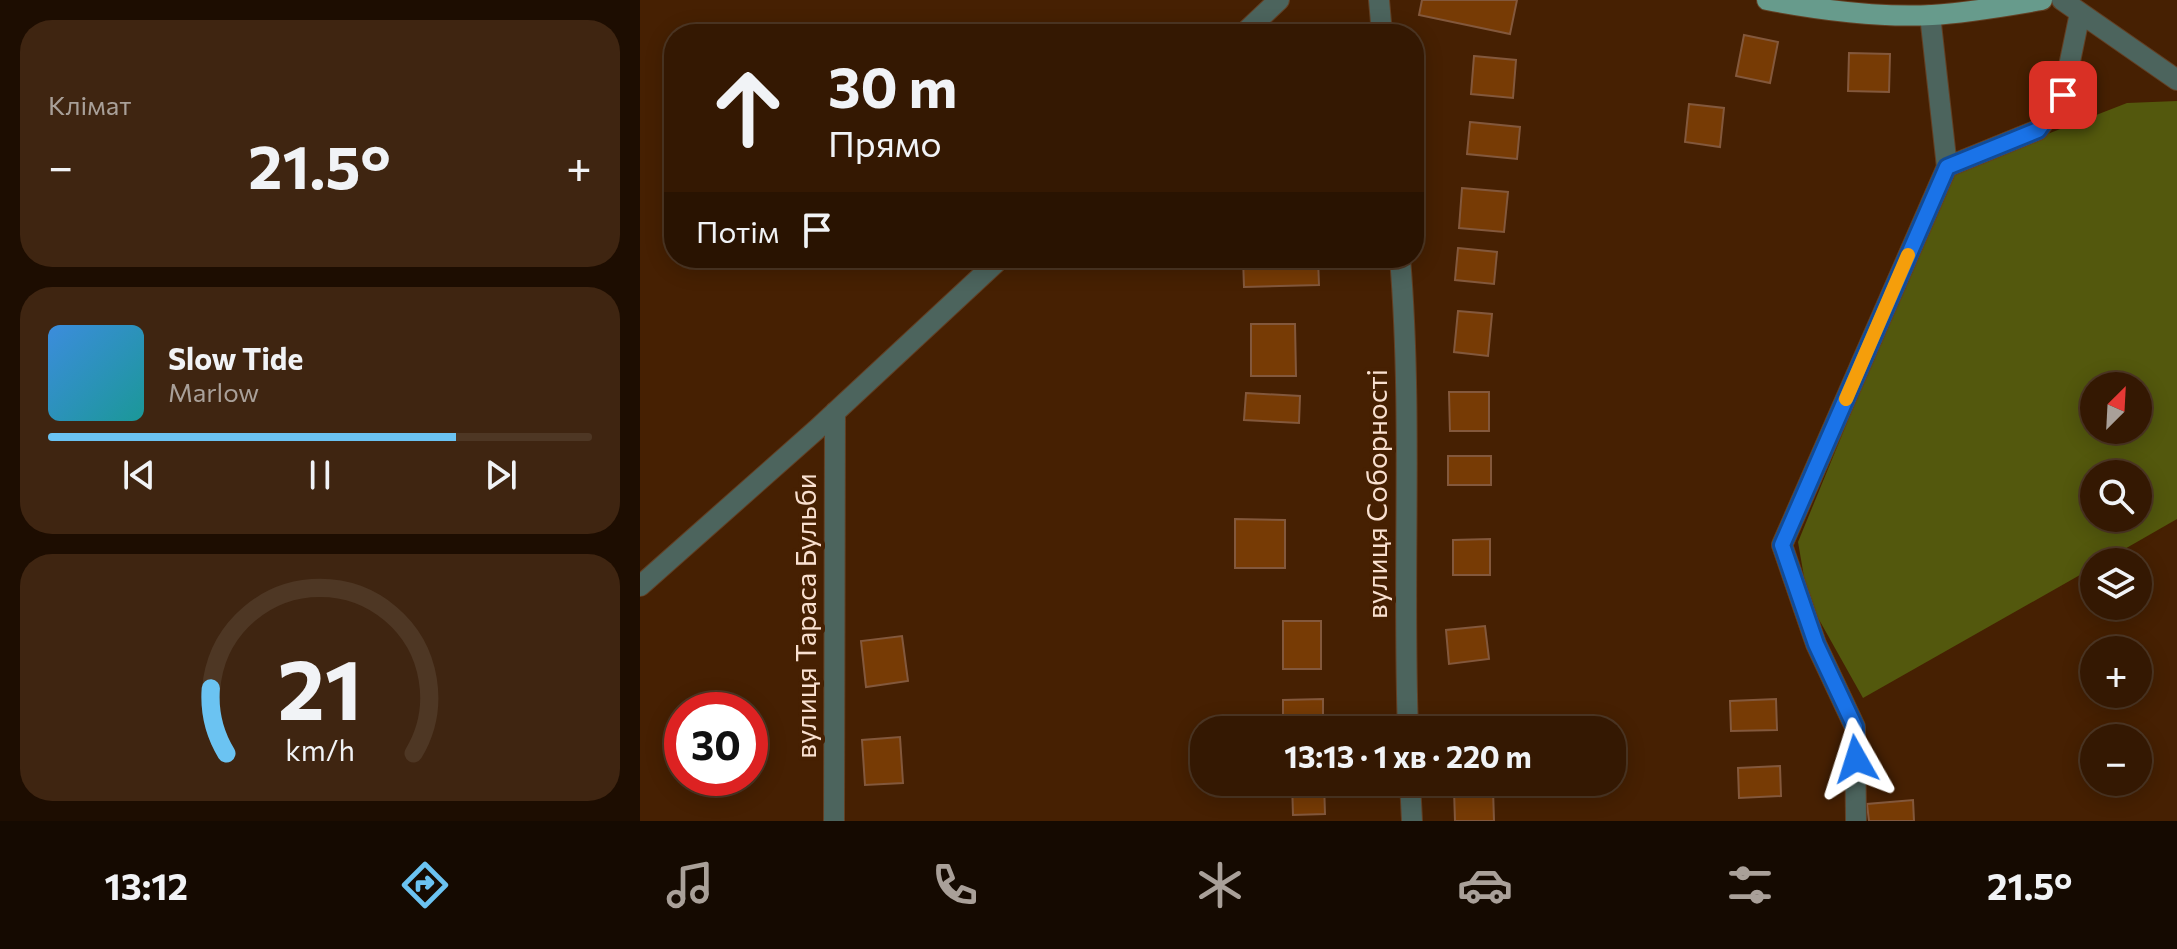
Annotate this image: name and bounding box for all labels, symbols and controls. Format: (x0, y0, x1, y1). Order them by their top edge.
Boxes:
text: 30 m (828, 51, 957, 120)
icon: ahead (696, 56, 800, 160)
pin (2029, 61, 2097, 129)
icon: arrive (2041, 73, 2085, 117)
text: Клімат (48, 89, 131, 120)
text: Прямо (828, 120, 942, 164)
text: 21.5° (248, 128, 391, 201)
text: − (48, 138, 73, 192)
text: + (566, 138, 592, 192)
icon: arrive (795, 208, 839, 252)
text: Потім (696, 212, 779, 249)
text: Slow Tide (168, 339, 303, 376)
street label: вулиця Соборності (1359, 369, 1393, 619)
north arrow (2080, 372, 2152, 444)
map controls (2080, 372, 2152, 796)
text: Marlow (168, 376, 259, 407)
icon: previous (117, 453, 161, 497)
icon: pause (298, 453, 342, 497)
icon: next (479, 453, 523, 497)
button: search (2080, 460, 2152, 532)
street label: вулиця Тараса Бульби (788, 473, 822, 759)
button: layers (2080, 548, 2152, 620)
text: 21 (278, 634, 362, 736)
button: + (2080, 636, 2152, 708)
speed limit sign: 30 (664, 692, 768, 796)
position arrow (1814, 717, 1898, 801)
button: − (2080, 724, 2152, 796)
text: km/h (285, 732, 355, 767)
text: 13:13 · 1 хв · 220 m (1284, 737, 1532, 774)
icon: directions (397, 857, 453, 913)
icon: music (662, 857, 718, 913)
icon: phone (927, 857, 983, 913)
icon: climate (1192, 857, 1248, 913)
icon: car (1457, 857, 1513, 913)
icon: filters (1722, 857, 1778, 913)
text: 13:12 (104, 863, 188, 907)
text: 21.5° (1987, 863, 2072, 907)

